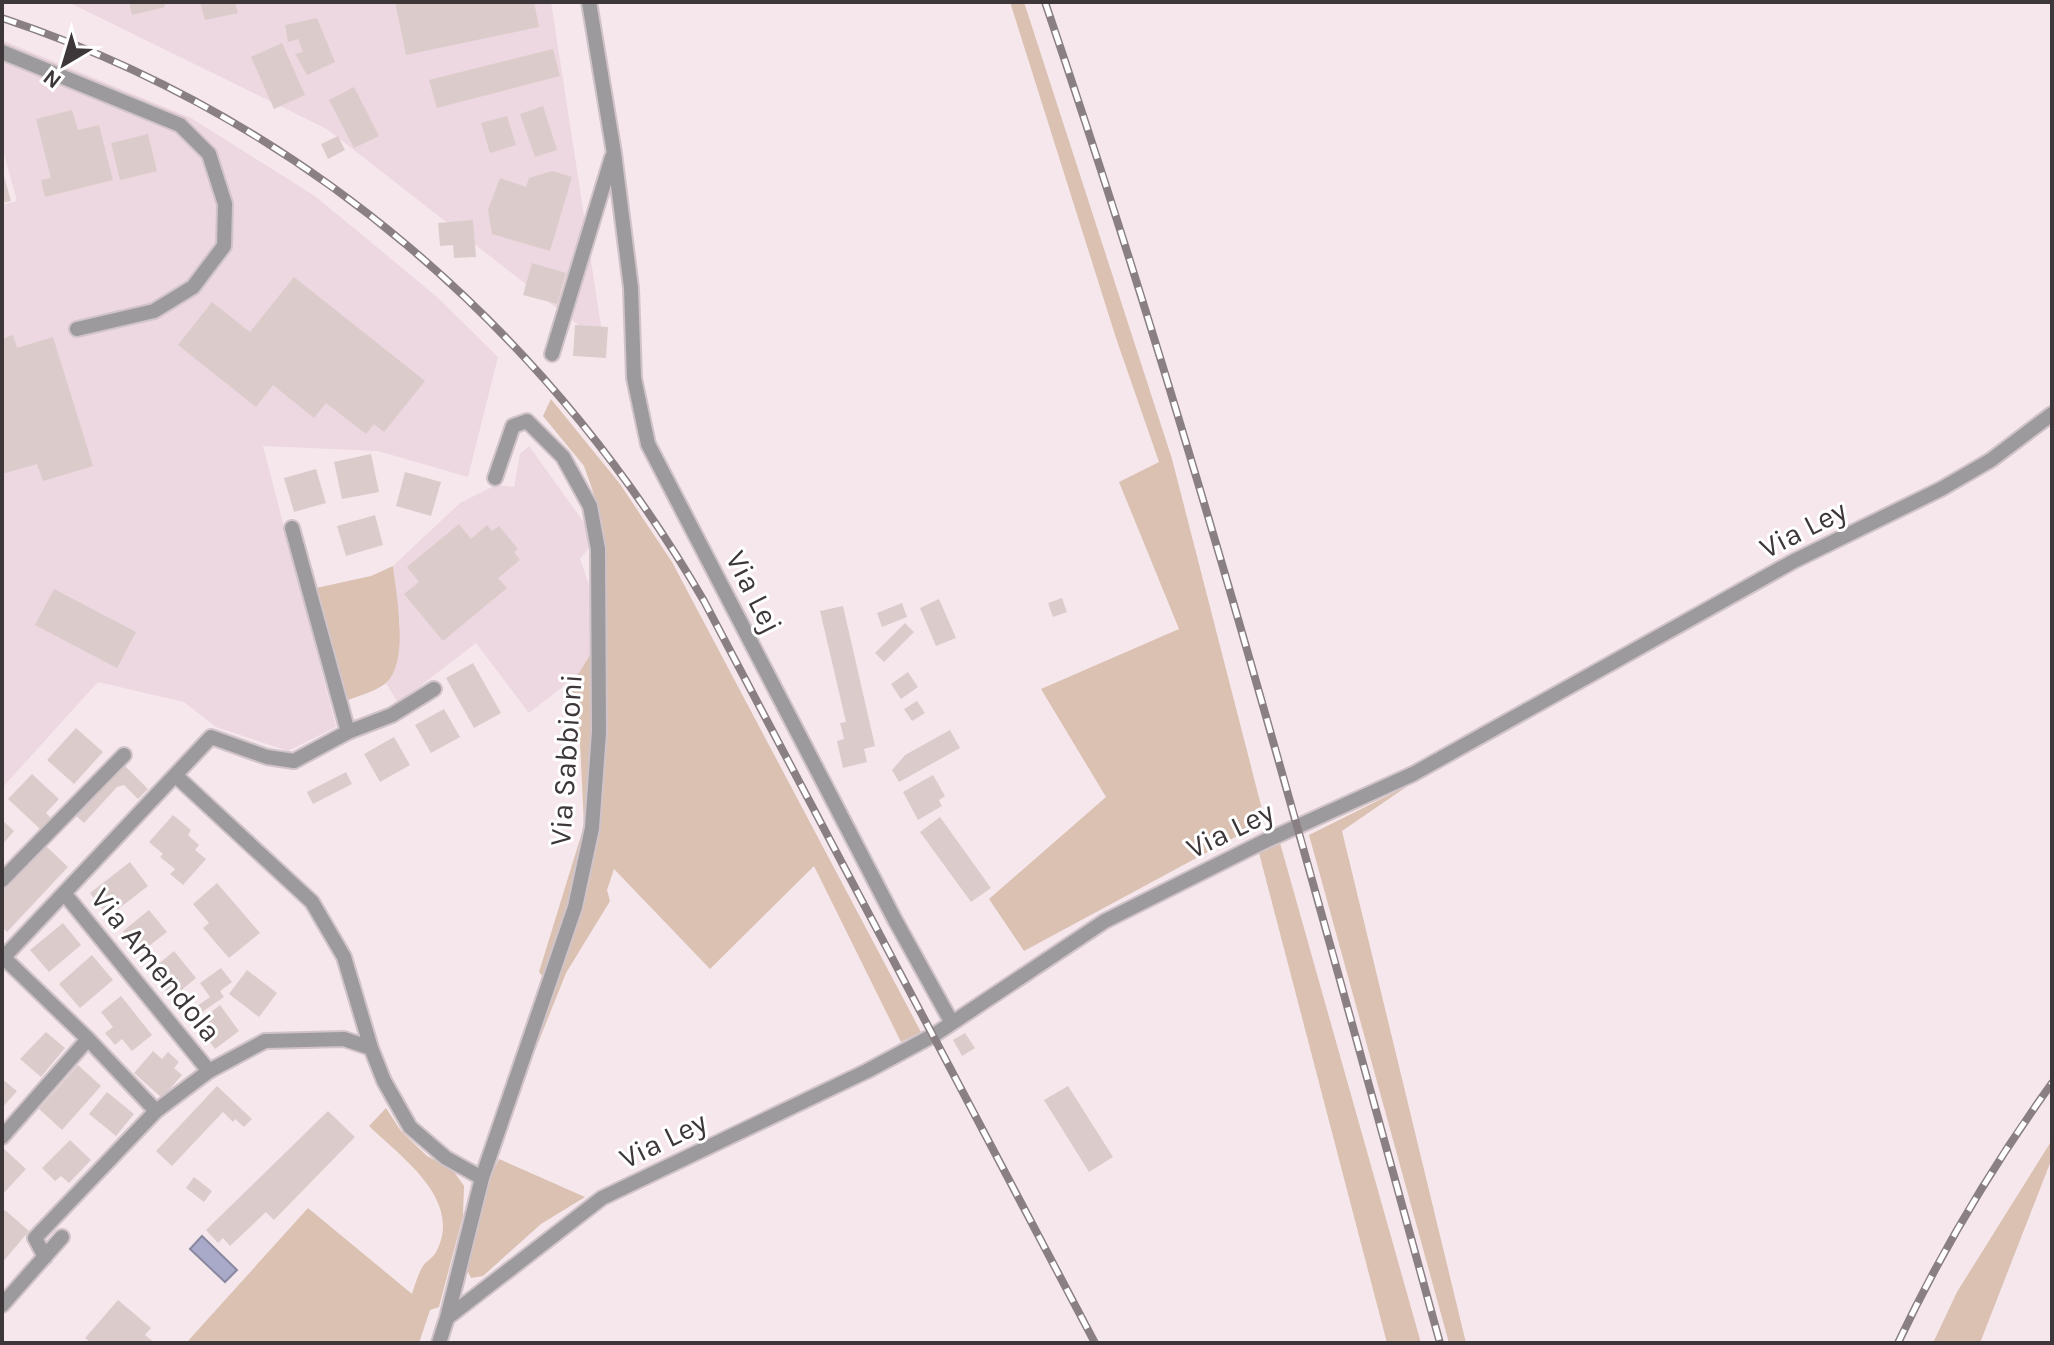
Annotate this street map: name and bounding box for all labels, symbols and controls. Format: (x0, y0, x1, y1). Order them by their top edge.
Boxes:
north arrow (24, 24, 104, 104)
text: N (38, 64, 67, 94)
street label: Via Ley (1753, 492, 1853, 566)
street label: Via Lej (718, 544, 790, 640)
street label: Via Sabbioni (542, 673, 590, 847)
street label: Via Ley (1180, 793, 1280, 867)
street label: Via Amendola (83, 881, 229, 1049)
street label: Via Ley (613, 1103, 713, 1177)

